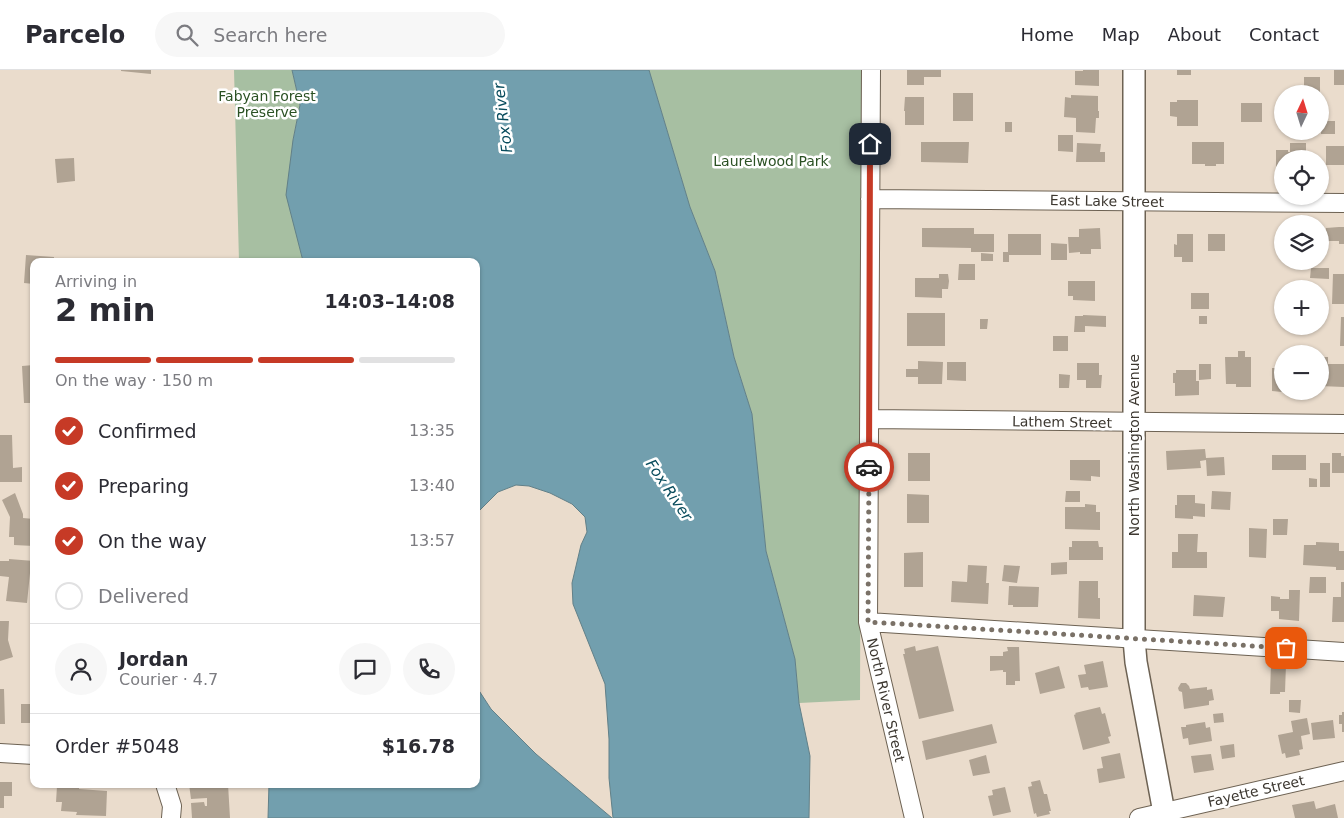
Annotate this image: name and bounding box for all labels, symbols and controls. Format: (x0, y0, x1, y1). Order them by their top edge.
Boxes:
search box (155, 12, 505, 57)
text: Parcelo (25, 21, 125, 49)
icon: search (173, 21, 201, 49)
text: Search here (213, 24, 327, 46)
text: Home (1021, 24, 1074, 45)
text: Map (1102, 24, 1140, 45)
text: About (1168, 24, 1221, 45)
text: Contact (1249, 24, 1319, 45)
water label: Fox River (490, 81, 516, 154)
north arrow (1274, 85, 1329, 140)
map controls (1274, 85, 1329, 400)
park label: Fabyan Forest Preserve (218, 88, 316, 120)
pin (849, 123, 891, 165)
icon: home (856, 130, 884, 158)
button: locate (1274, 150, 1329, 205)
park label: Laurelwood Park (713, 153, 830, 169)
street label: East Lake Street (1050, 192, 1165, 210)
button: layers (1274, 215, 1329, 270)
text: Arriving in (55, 272, 137, 291)
button: + (1274, 280, 1329, 335)
text: 14:03–14:08 (325, 290, 455, 312)
text: 2 min (55, 291, 156, 329)
button: − (1274, 345, 1329, 400)
street label: North Washington Avenue (1126, 354, 1142, 536)
text: On the way · 150 m (55, 371, 213, 390)
street label: Lathem Street (1012, 413, 1113, 431)
icon: check (55, 417, 83, 445)
text: Confirmed (98, 420, 197, 442)
text: 13:35 (409, 421, 455, 440)
courier (844, 442, 894, 492)
icon: car (855, 453, 883, 481)
water label: Fox River (642, 456, 697, 525)
icon: check (55, 472, 83, 500)
text: Preparing (98, 475, 189, 497)
text: 13:40 (409, 476, 455, 495)
icon: check (55, 527, 83, 555)
text: On the way (98, 530, 207, 552)
text: 13:57 (409, 531, 455, 550)
text: Delivered (98, 585, 189, 607)
pin (1265, 627, 1307, 669)
icon: bag (1272, 634, 1300, 662)
street label: North River Street (864, 636, 908, 764)
button: person (55, 643, 107, 695)
button: chat (339, 643, 391, 695)
button: phone (403, 643, 455, 695)
text: Jordan (119, 648, 188, 670)
text: Courier · 4.7 (119, 670, 218, 689)
text: Order #5048 (55, 735, 179, 757)
text: $16.78 (382, 735, 455, 757)
street label: Fayette Street (1206, 772, 1306, 810)

